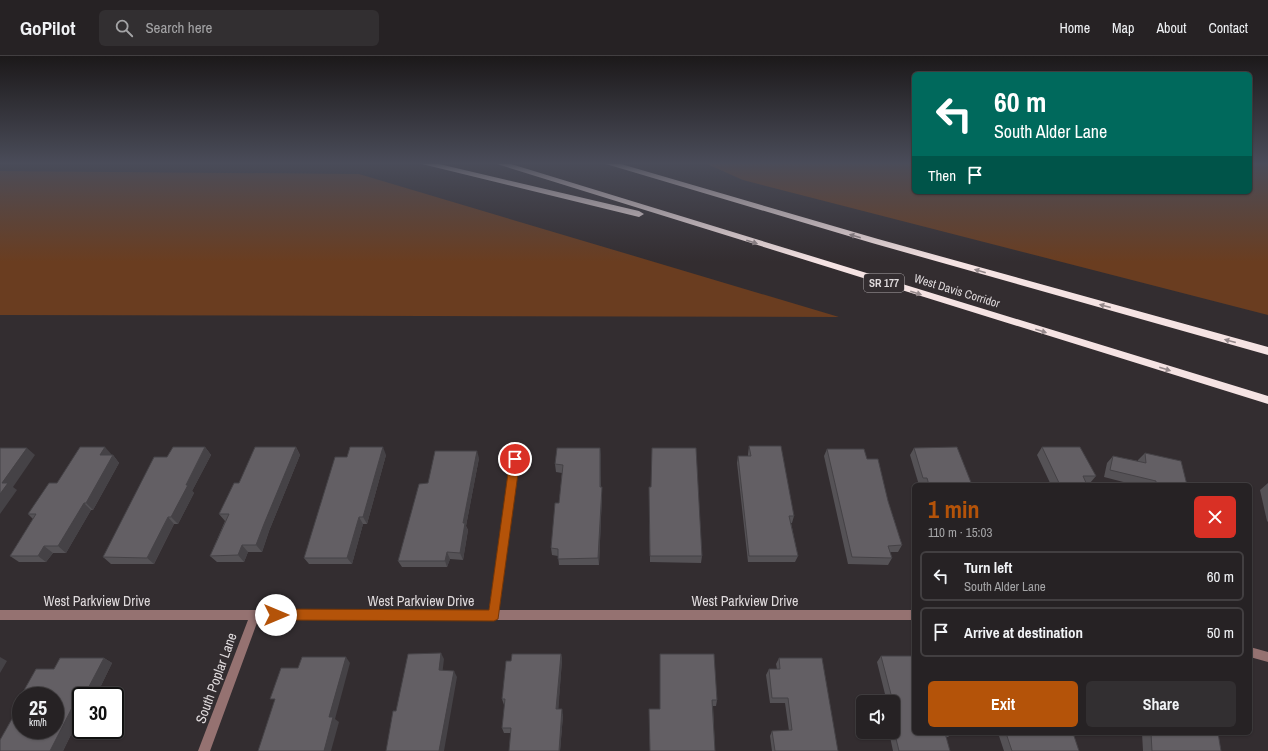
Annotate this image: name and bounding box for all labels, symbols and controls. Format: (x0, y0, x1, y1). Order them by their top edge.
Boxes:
search box (99, 10, 379, 46)
text: GoPilot (20, 15, 75, 41)
icon: search (113, 17, 135, 39)
text: Search here (145, 17, 212, 38)
text: Home (1059, 19, 1090, 37)
text: Map (1112, 19, 1134, 37)
text: About (1156, 19, 1186, 37)
text: Contact (1208, 19, 1248, 37)
text: 60 m (994, 83, 1046, 121)
icon: left (928, 88, 980, 140)
text: South Alder Lane (994, 119, 1107, 144)
icon: arrive (964, 164, 986, 186)
text: Then (928, 165, 956, 186)
one-way arrow (849, 233, 861, 239)
one-way arrow (746, 239, 758, 245)
one-way arrow (974, 268, 986, 274)
street label: West Davis Corridor (912, 270, 1003, 312)
road number: SR 177 (864, 274, 904, 292)
one-way arrow (911, 290, 923, 296)
one-way arrow (1099, 303, 1111, 309)
one-way arrow (1035, 328, 1047, 334)
one-way arrow (1224, 338, 1236, 344)
one-way arrow (1159, 366, 1171, 372)
pin (498, 442, 532, 476)
icon: arrive (504, 448, 526, 470)
text: 1 min (928, 493, 979, 525)
button: close (1194, 496, 1236, 538)
text: 110 m · 15:03 (928, 524, 992, 541)
text: Turn left (964, 557, 1012, 578)
icon: left (930, 565, 952, 587)
text: 60 m (1207, 566, 1234, 587)
text: South Alder Lane (964, 578, 1046, 595)
street label: West Parkview Drive (44, 592, 150, 610)
street label: West Parkview Drive (368, 592, 474, 610)
street label: West Parkview Drive (692, 592, 798, 610)
position arrow (255, 594, 297, 636)
icon: arrive (930, 621, 952, 643)
text: Arrive at destination (964, 622, 1083, 643)
text: 50 m (1207, 622, 1234, 643)
street label: South Poplar Lane (191, 630, 241, 726)
button: Exit (928, 681, 1078, 727)
button: Share (1086, 681, 1236, 727)
speed limit sign: 30 (72, 687, 124, 739)
text: 25 (29, 694, 47, 721)
map controls (856, 695, 900, 739)
button: sound (856, 695, 900, 739)
text: km/h (29, 716, 47, 729)

